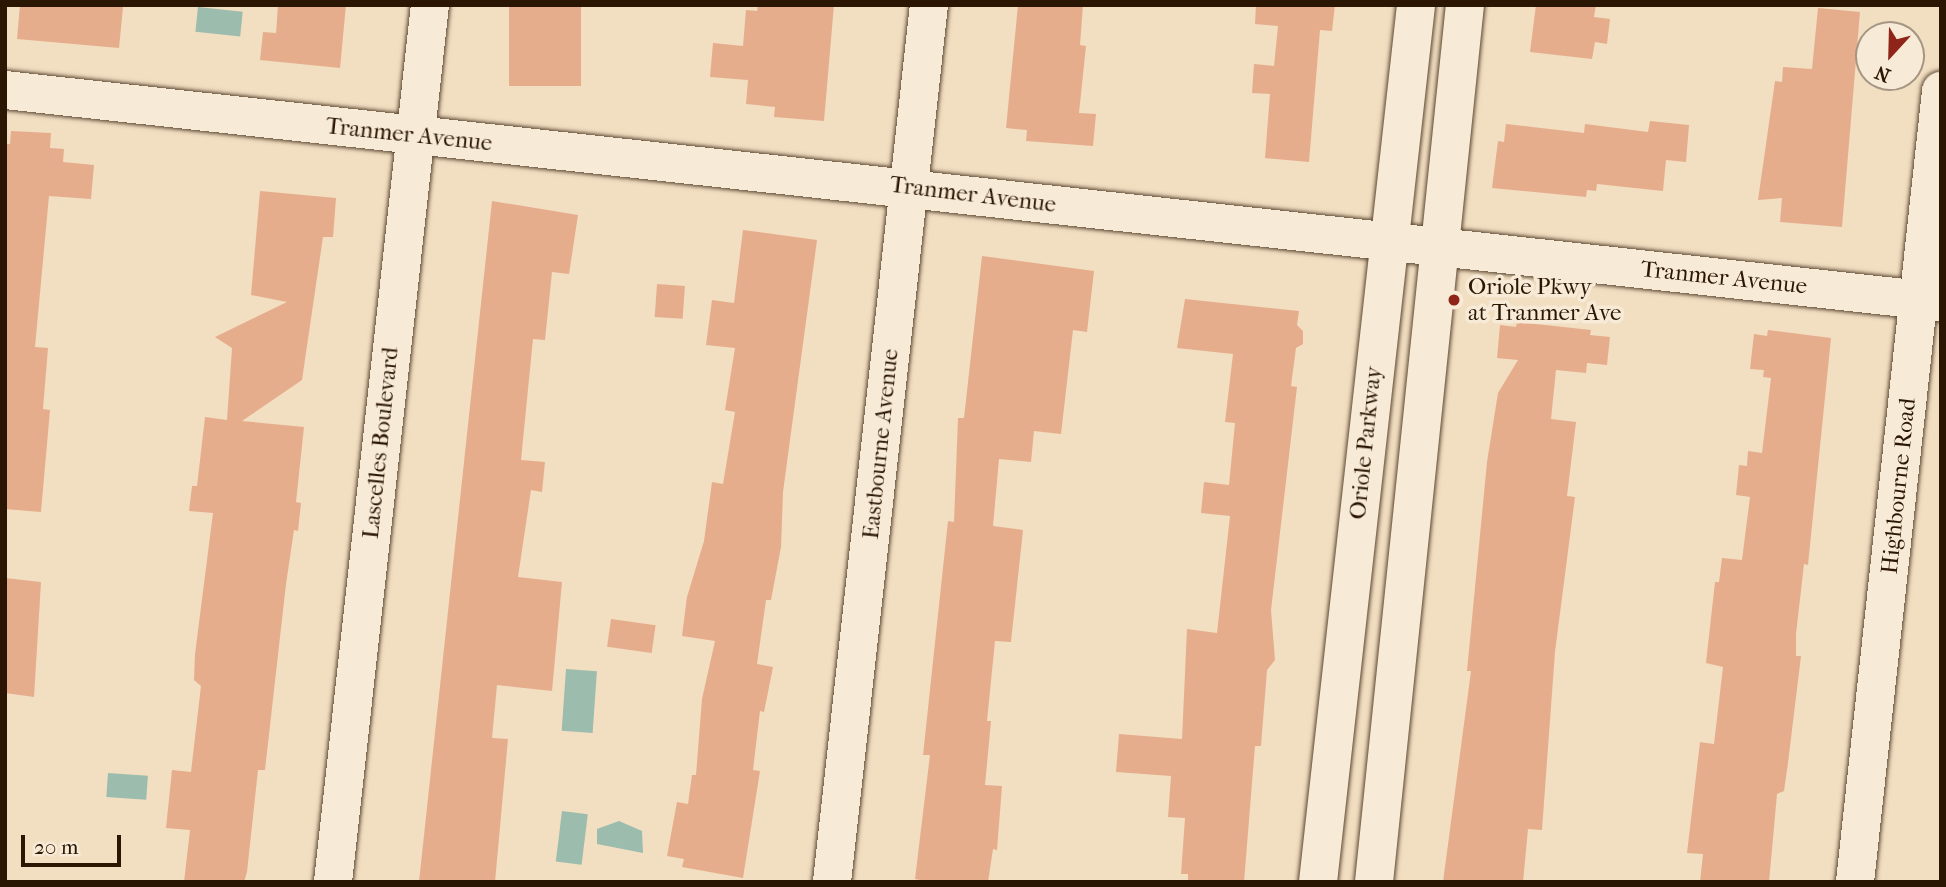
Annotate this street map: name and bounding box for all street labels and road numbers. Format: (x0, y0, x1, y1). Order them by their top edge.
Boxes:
street label: Tranmer Avenue (324, 113, 494, 157)
street label: Tranmer Avenue (888, 171, 1058, 219)
street label: Tranmer Avenue (1639, 256, 1809, 300)
street label: Lascelles Boulevard (357, 346, 405, 540)
street label: Eastbourne Avenue (857, 347, 905, 541)
street label: Oriole Parkway (1344, 365, 1388, 521)
street label: Highbourne Road (1876, 397, 1922, 575)

